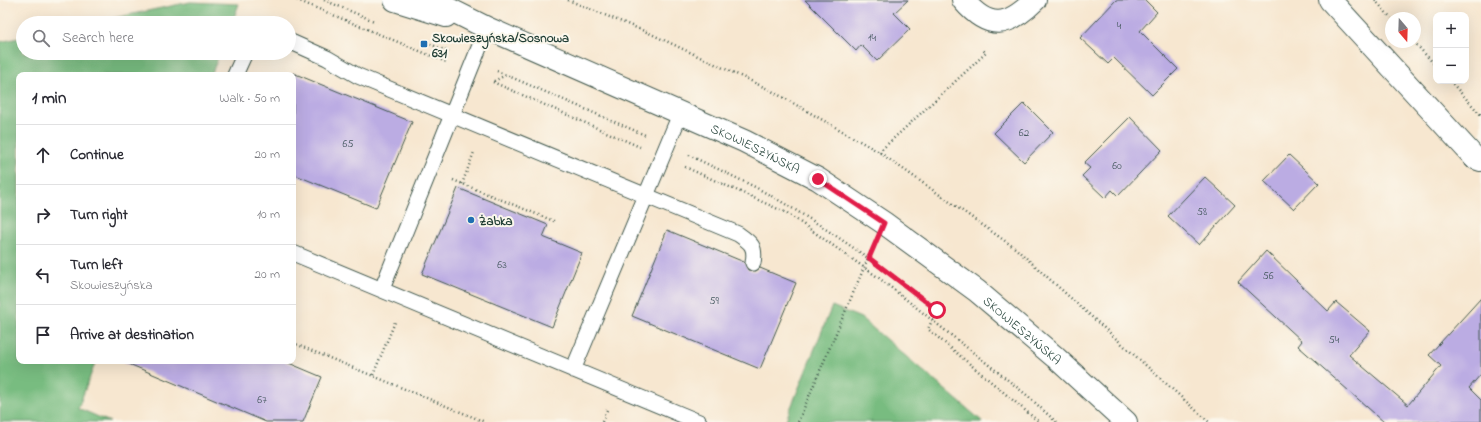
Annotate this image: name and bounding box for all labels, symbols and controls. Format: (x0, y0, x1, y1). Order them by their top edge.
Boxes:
north arrow (1385, 12, 1421, 48)
map controls (1433, 12, 1469, 84)
button: + (1433, 12, 1469, 48)
search box (16, 16, 296, 60)
house number: 4 (1117, 18, 1122, 34)
icon: search (30, 27, 52, 49)
text: Search here (62, 27, 134, 49)
place label: Skowieszyńska/Sosnowa 631 (431, 29, 569, 63)
house number: 14 (868, 30, 876, 46)
marker: Skowieszyńska/Sosnowa 631 (419, 39, 429, 49)
button: − (1433, 48, 1469, 84)
text: 1 min (32, 86, 66, 111)
text: Walk · 50 m (219, 89, 280, 108)
street label: SKOWIESZYŃSKA (707, 120, 803, 179)
house number: 62 (1019, 125, 1030, 141)
house number: 65 (342, 136, 354, 152)
icon: ahead (32, 144, 54, 166)
text: Continue (70, 144, 124, 166)
text: 20 m (255, 145, 280, 164)
house number: 60 (1112, 158, 1122, 174)
route end (809, 170, 827, 188)
icon: right (32, 204, 54, 226)
text: Turn right (70, 204, 128, 226)
house number: 58 (1197, 204, 1207, 220)
text: 10 m (257, 205, 280, 224)
place label: Żabka (479, 212, 513, 231)
marker: Żabka (466, 215, 476, 225)
text: Turn left (70, 254, 123, 276)
house number: 63 (497, 257, 507, 273)
icon: left (32, 264, 54, 286)
text: 20 m (255, 265, 280, 284)
house number: 56 (1262, 268, 1274, 284)
text: Skowieszyńska (70, 276, 153, 295)
street label: SKOWIESZYŃSKA (978, 292, 1065, 369)
house number: 59 (709, 293, 719, 309)
route start (928, 301, 946, 319)
icon: arrive (32, 324, 54, 346)
text: Arrive at destination (70, 324, 194, 346)
house number: 54 (1329, 332, 1340, 348)
house number: 67 (257, 392, 267, 408)

